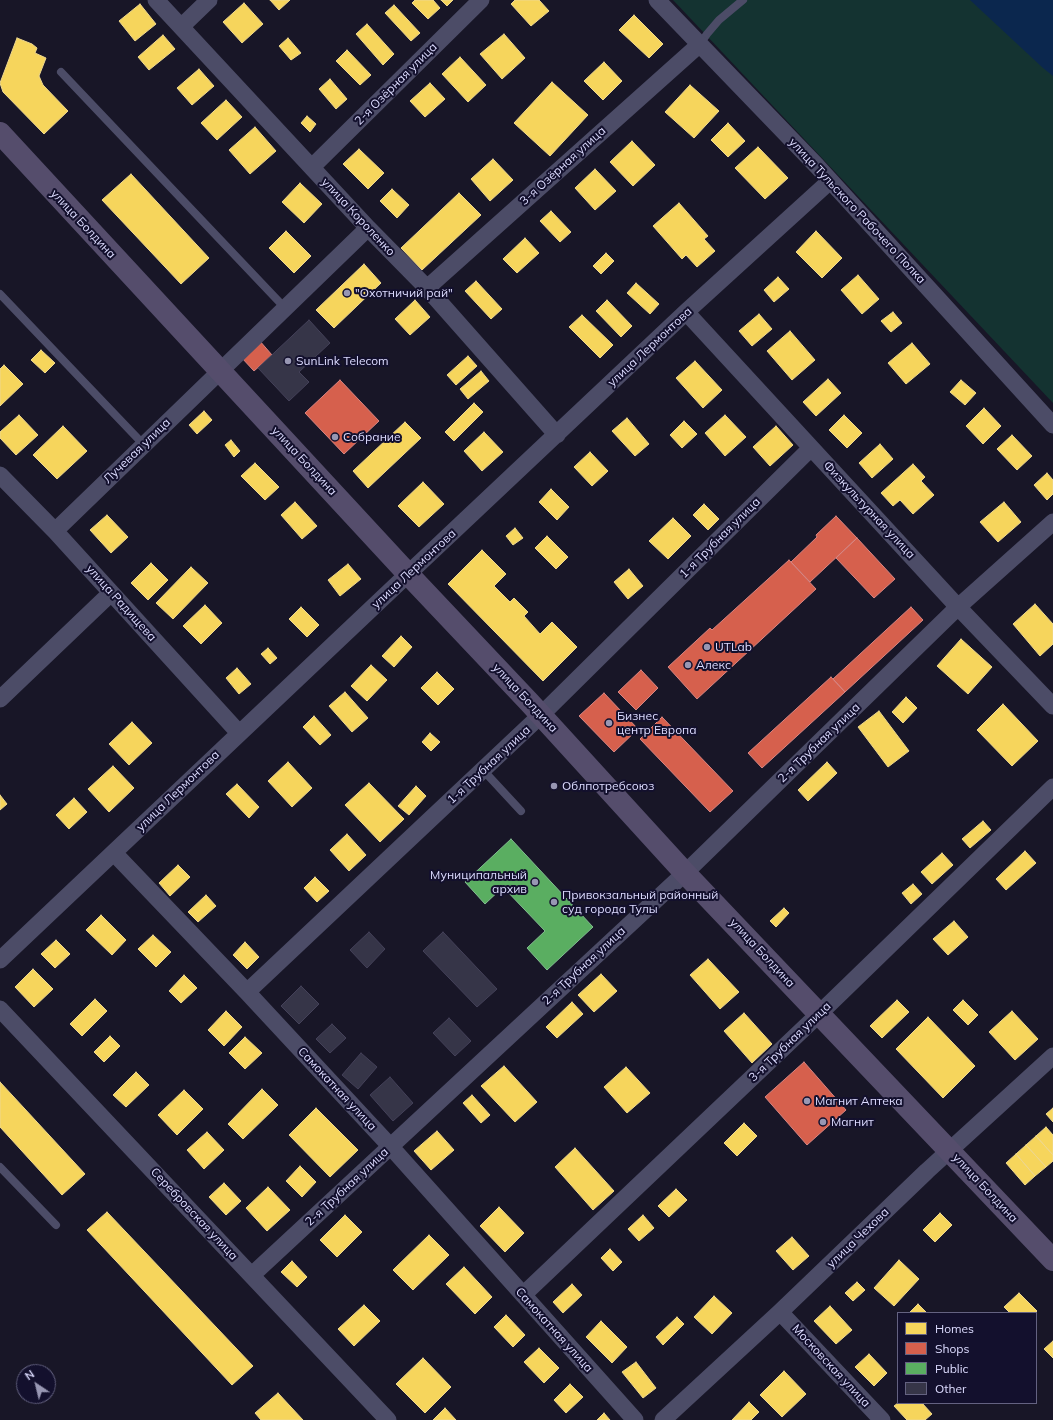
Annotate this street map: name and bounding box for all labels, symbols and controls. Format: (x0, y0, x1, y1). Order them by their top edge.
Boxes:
street label: 2-я Озёрная улица (352, 40, 440, 128)
street label: 3-я Озёрная улица (517, 124, 609, 208)
street label: улица Тульского Рабочего Полка (786, 135, 928, 287)
street label: улица Короленко (318, 175, 398, 259)
street label: улица Болдина (47, 187, 119, 261)
place label: "Охотничий рай" (355, 286, 453, 300)
marker: "Охотничий рай" (342, 288, 352, 298)
street label: улица Лермонтова (605, 304, 695, 390)
place label: SunLink Telecom (296, 354, 389, 368)
marker: SunLink Telecom (283, 356, 293, 366)
street label: Лучевая улица (100, 415, 174, 487)
street label: улица Болдина (268, 424, 340, 498)
place label: Собрание (343, 430, 401, 444)
marker: Собрание (330, 432, 340, 442)
street label: Физкультурная улица (820, 458, 918, 562)
street label: 1-я Трубная улица (677, 495, 763, 581)
street label: улица Лермонтова (369, 526, 459, 612)
street label: улица Радищева (83, 562, 159, 644)
place label: UTLab (715, 640, 752, 654)
marker: UTLab (702, 642, 712, 652)
place label: Алекс (696, 658, 731, 672)
marker: Алекс (683, 660, 693, 670)
street label: улица Болдина (489, 661, 561, 735)
street label: 2-я Трубная улица (775, 700, 863, 786)
place label: Бизнес центр Европа (617, 709, 697, 737)
marker: Бизнес центр Европа (604, 718, 614, 728)
street label: 1-я Трубная улица (444, 723, 534, 807)
street label: улица Лермонтова (133, 748, 223, 834)
place label: Облпотребсоюз (562, 779, 654, 793)
marker: Облпотребсоюз (549, 781, 559, 791)
place label: Муниципальный архив (430, 868, 527, 896)
marker: Муниципальный архив (530, 877, 540, 887)
place label: Привокзальный районный суд города Тулы (562, 888, 718, 916)
marker: Привокзальный районный суд города Тулы (549, 897, 559, 907)
street label: улица Болдина (726, 916, 798, 990)
street label: 2-я Трубная улица (539, 924, 629, 1008)
street label: 3-я Трубная улица (746, 999, 834, 1085)
street label: Самокатная улица (295, 1044, 379, 1134)
place label: Магнит Аптека (815, 1094, 903, 1108)
marker: Магнит Аптека (802, 1096, 812, 1106)
place label: Магнит (831, 1115, 874, 1129)
marker: Магнит (818, 1117, 828, 1127)
street label: 2-я Трубная улица (302, 1145, 392, 1229)
street label: улица Болдина (949, 1151, 1021, 1225)
street label: Серебровская улица (147, 1165, 241, 1263)
street label: улица Чехова (824, 1205, 892, 1271)
street label: Самокатная улица (512, 1285, 596, 1375)
legend (897, 1312, 1037, 1404)
text: Homes (935, 1321, 974, 1336)
street label: Московская улица (789, 1322, 873, 1410)
text: Shops (935, 1341, 970, 1356)
text: Public (935, 1361, 969, 1376)
north arrow (16, 1364, 56, 1404)
text: N (22, 1367, 37, 1383)
text: Other (935, 1381, 966, 1396)

